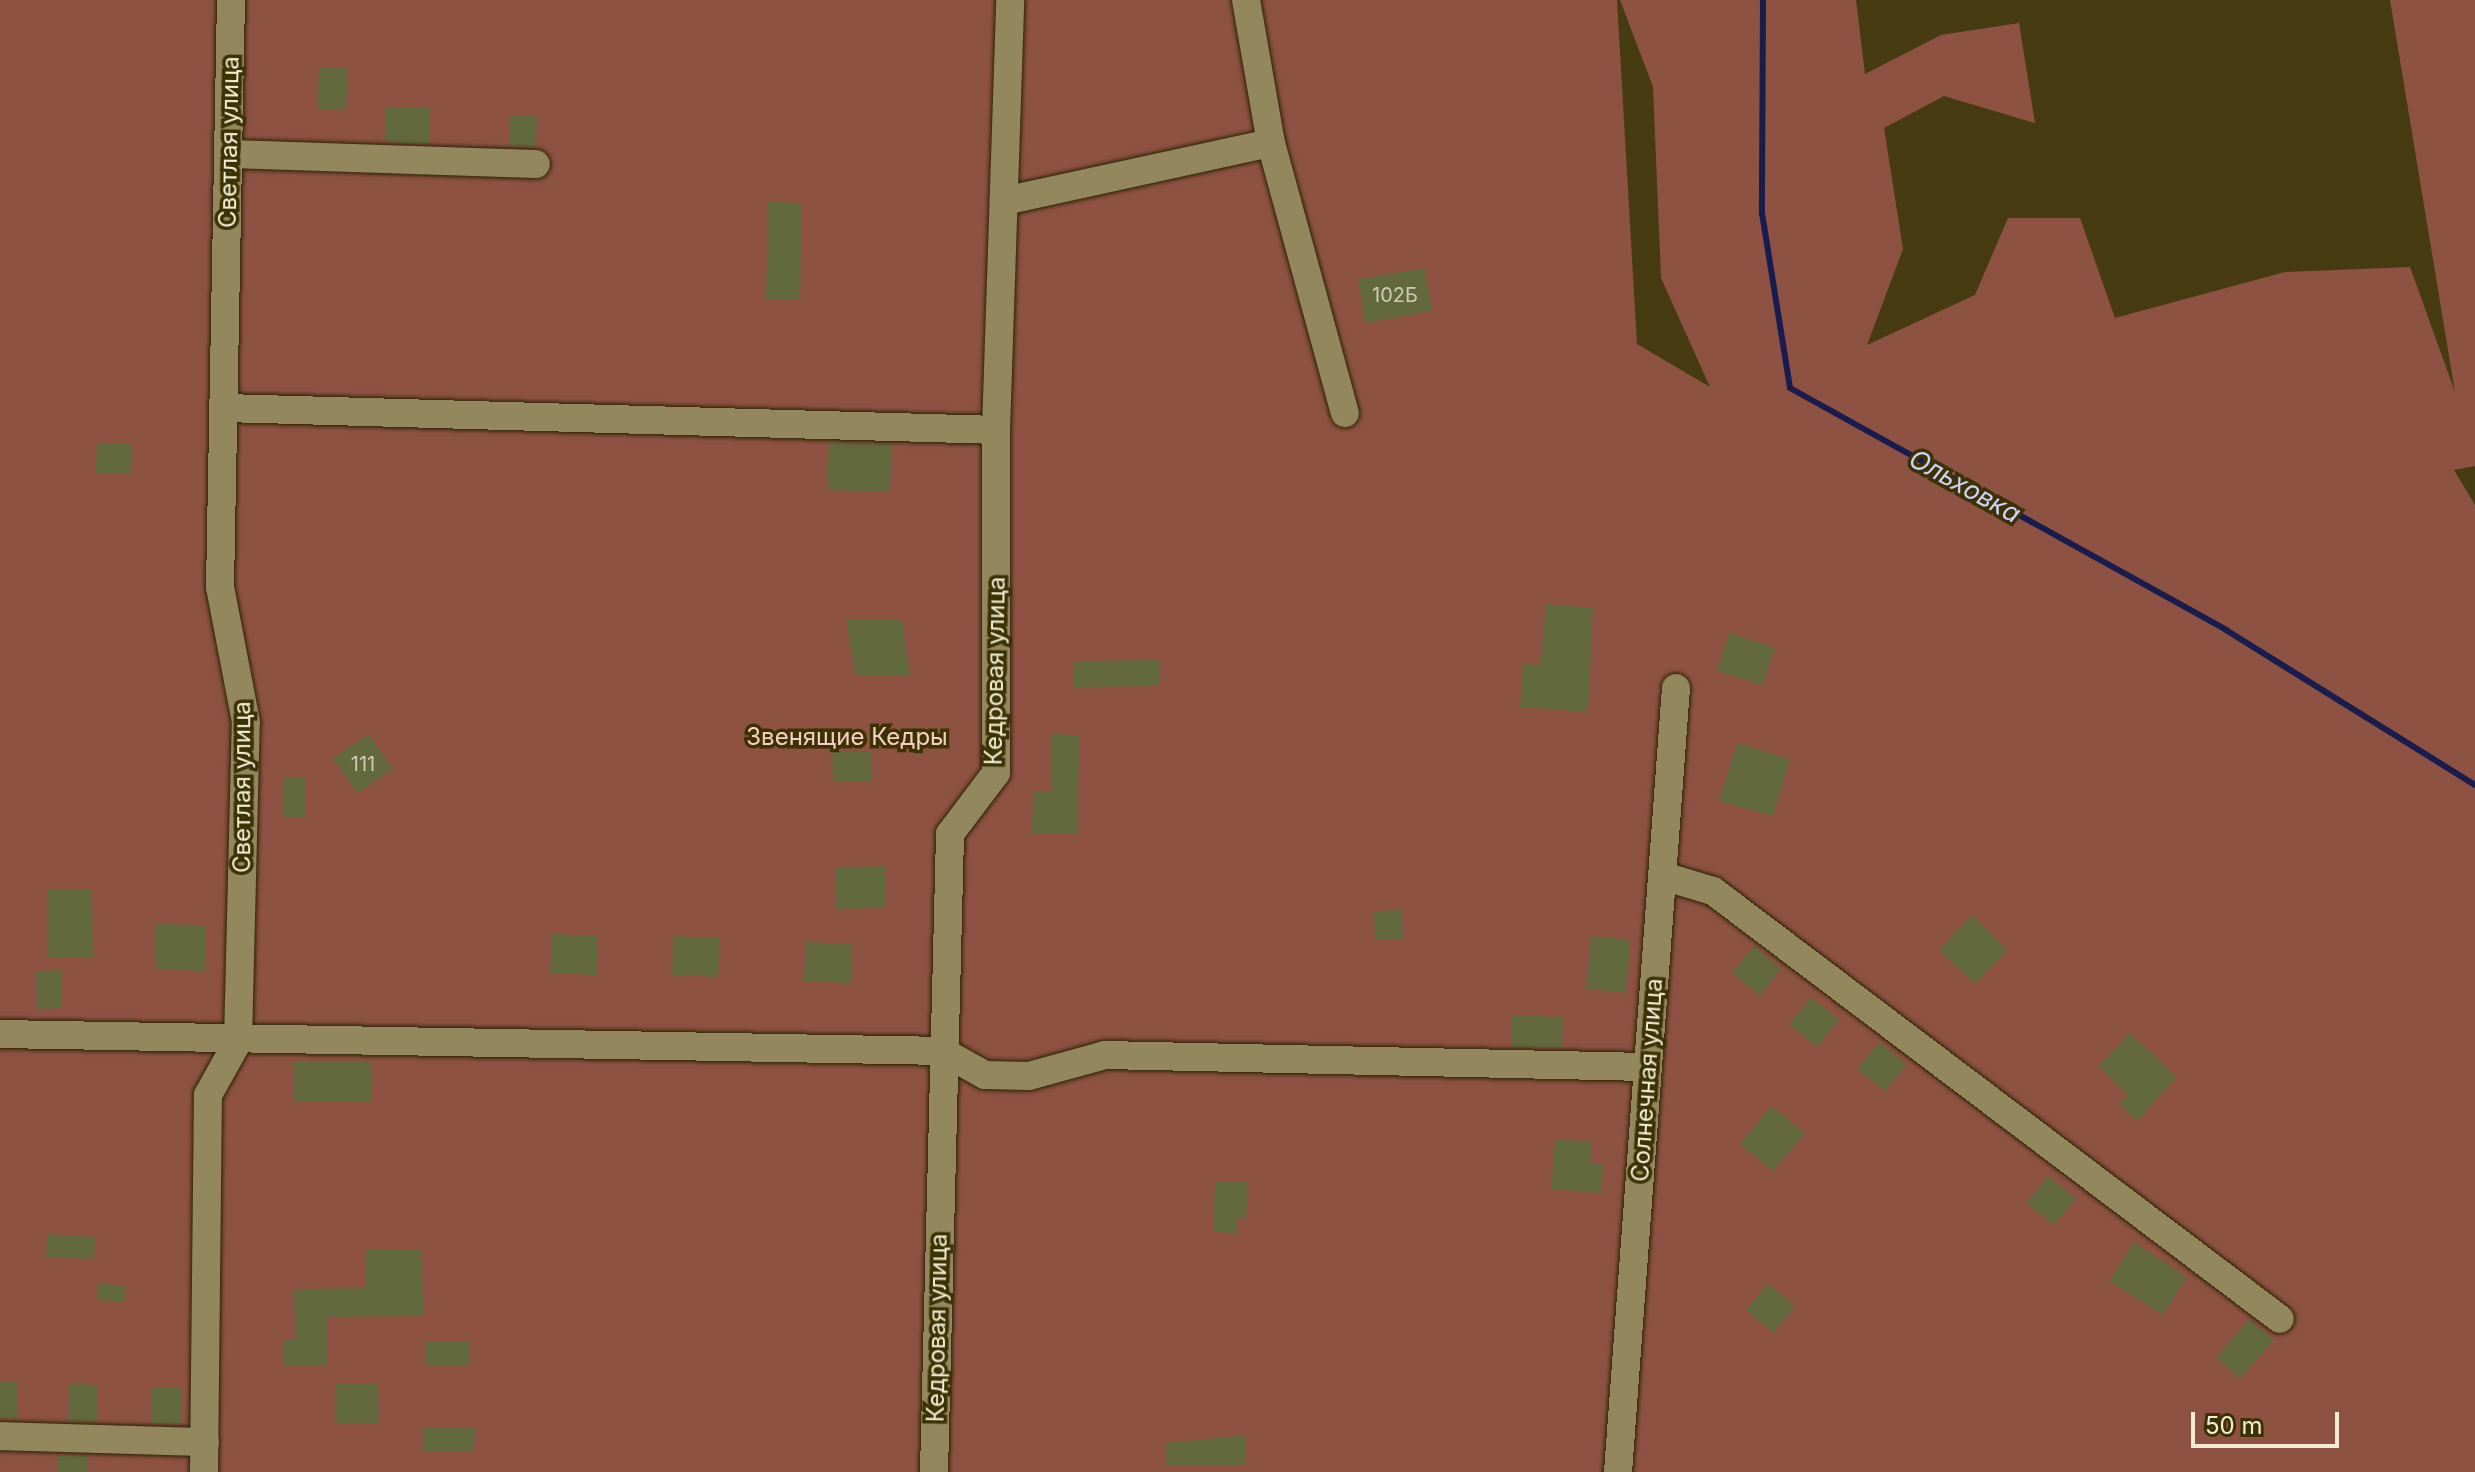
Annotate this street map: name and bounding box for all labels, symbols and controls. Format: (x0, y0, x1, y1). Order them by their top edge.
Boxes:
street label: Светлая улица (213, 56, 245, 228)
house number: 102Б (1372, 283, 1418, 307)
water label: Ольховка (1904, 443, 2026, 529)
street label: Кедровая улица (979, 576, 1011, 766)
street label: Светлая улица (228, 701, 256, 873)
park label: Звенящие Кедры (746, 723, 948, 751)
house number: 111 (351, 752, 375, 776)
street label: Солнечная улица (1626, 977, 1668, 1183)
street label: Кедровая улица (921, 1233, 953, 1423)
scale bar (2195, 1396, 2343, 1446)
text: 50 m (2205, 1411, 2263, 1440)

